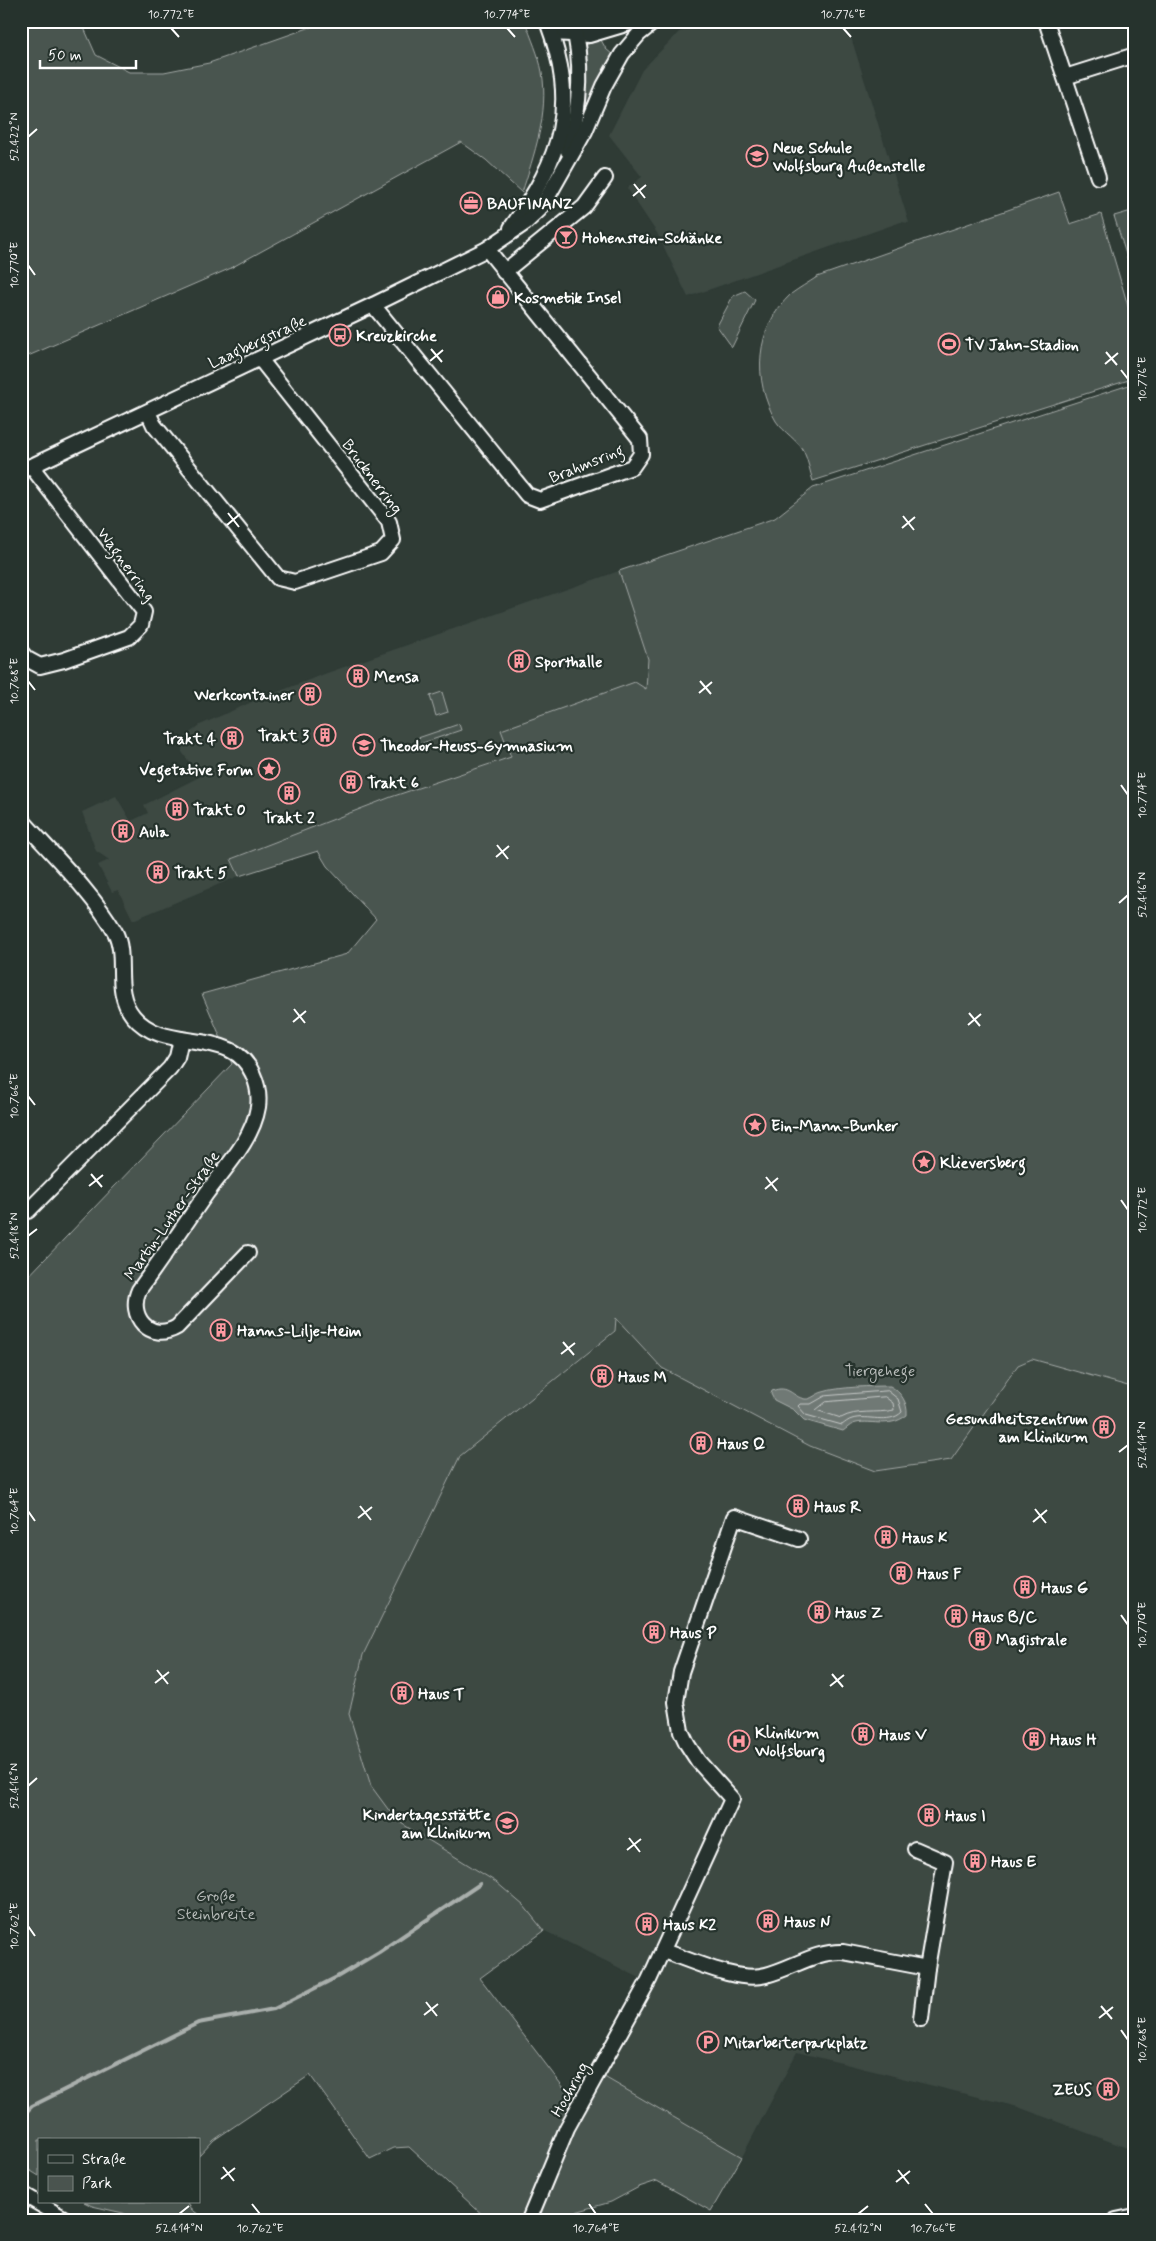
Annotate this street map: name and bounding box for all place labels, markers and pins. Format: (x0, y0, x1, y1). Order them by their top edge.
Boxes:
place label: Neue Schule Wolfsburg Außenstelle (772, 138, 925, 178)
school or university icon: Neue Schule Wolfsburg Außenstelle (745, 144, 769, 168)
office icon: BAUFINANZ (459, 191, 483, 215)
place label: BAUFINANZ (487, 194, 574, 215)
bar icon: Hohenstein-Schänke (554, 225, 578, 249)
place label: Hohenstein-Schänke (582, 228, 722, 249)
shop icon: Kosmetik Insel (486, 285, 510, 309)
place label: Kosmetik Insel (514, 288, 622, 309)
bus stop icon: Kreuzkirche (328, 323, 352, 347)
place label: Kreuzkirche (356, 326, 437, 347)
sports icon: TV Jahn-Stadion (937, 332, 961, 356)
place label: TV Jahn-Stadion (965, 335, 1079, 356)
building icon: Sporthalle (507, 649, 531, 673)
place label: Sporthalle (535, 652, 602, 673)
building icon: Mensa (346, 664, 370, 688)
place label: Mensa (374, 667, 419, 688)
building icon: Werkcontainer (298, 682, 322, 706)
place label: Werkcontainer (193, 685, 294, 706)
building icon: Trakt 3 (313, 723, 337, 747)
building icon: Trakt 4 (220, 726, 244, 750)
place label: Trakt 3 (258, 726, 310, 747)
place label: Trakt 4 (163, 729, 217, 750)
school or university icon: Theodor-Heuss-Gymnasium (352, 733, 376, 757)
place label: Theodor-Heuss-Gymnasium (380, 736, 573, 757)
place icon: Vegetative Form (257, 757, 281, 781)
place label: Vegetative Form (139, 760, 253, 783)
building icon: Trakt 6 (339, 770, 363, 794)
place label: Trakt 6 (367, 773, 419, 794)
building icon: Trakt 2 (277, 781, 301, 805)
building icon: Trakt 0 (165, 797, 189, 821)
place label: Trakt 0 (193, 800, 246, 821)
place label: Trakt 2 (263, 808, 315, 829)
building icon: Aula (111, 819, 135, 843)
place label: Aula (139, 822, 169, 843)
building icon: Trakt 5 (146, 860, 170, 884)
place label: Trakt 5 (174, 863, 228, 884)
place icon: Ein-Mann-Bunker (743, 1113, 767, 1137)
place label: Ein-Mann-Bunker (771, 1116, 899, 1137)
place icon: Klieversberg (912, 1150, 936, 1174)
place label: Klieversberg (940, 1153, 1026, 1176)
building icon: Hanns-Lilje-Heim (209, 1318, 233, 1342)
place label: Hanns-Lilje-Heim (237, 1321, 362, 1342)
building icon: Haus M (590, 1364, 614, 1388)
place label: Haus M (618, 1367, 667, 1388)
place label: Gesundheitszentrum am Klinikum (946, 1409, 1088, 1448)
building icon: Gesundheitszentrum am Klinikum (1092, 1415, 1116, 1439)
building icon: Haus Q (689, 1431, 713, 1455)
place label: Haus Q (717, 1434, 766, 1455)
building icon: Haus R (786, 1494, 810, 1518)
place label: Haus R (814, 1497, 861, 1518)
building icon: Haus K (874, 1525, 898, 1549)
place label: Haus K (902, 1528, 948, 1549)
building icon: Haus F (889, 1561, 913, 1585)
place label: Haus F (917, 1564, 962, 1585)
building icon: Haus G (1013, 1575, 1037, 1599)
place label: Haus G (1041, 1578, 1088, 1599)
building icon: Haus Z (807, 1600, 831, 1624)
place label: Haus Z (835, 1603, 883, 1624)
building icon: Haus B/C (944, 1604, 968, 1628)
place label: Haus B/C (972, 1607, 1038, 1628)
building icon: Haus P (642, 1620, 666, 1644)
place label: Haus P (670, 1623, 717, 1644)
building icon: Magistrale (968, 1627, 992, 1651)
place label: Magistrale (996, 1630, 1067, 1653)
building icon: Haus T (390, 1681, 414, 1705)
place label: Haus T (418, 1684, 465, 1705)
building icon: Haus V (851, 1722, 875, 1746)
place label: Klinikum Wolfsburg (754, 1723, 825, 1763)
place label: Haus V (879, 1725, 928, 1746)
building icon: Haus H (1022, 1727, 1046, 1751)
hospital icon: Klinikum Wolfsburg (727, 1729, 751, 1753)
place label: Haus H (1050, 1730, 1097, 1751)
building icon: Haus I (917, 1803, 941, 1827)
place label: Kindertagesstätte am Klinikum (363, 1805, 491, 1844)
place label: Haus I (945, 1806, 986, 1827)
school or university icon: Kindertagesstätte am Klinikum (495, 1811, 519, 1835)
building icon: Haus E (963, 1849, 987, 1873)
place label: Haus E (991, 1852, 1037, 1873)
building icon: Haus N (756, 1909, 780, 1933)
building icon: Haus K2 (635, 1912, 659, 1936)
place label: Haus N (784, 1912, 831, 1933)
place label: Haus K2 (663, 1915, 716, 1936)
parking icon: Mitarbeiterparkplatz (696, 2030, 720, 2054)
place label: Mitarbeiterparkplatz (724, 2033, 868, 2054)
building icon: ZEUS (1096, 2077, 1120, 2101)
place label: ZEUS (1052, 2080, 1093, 2101)

